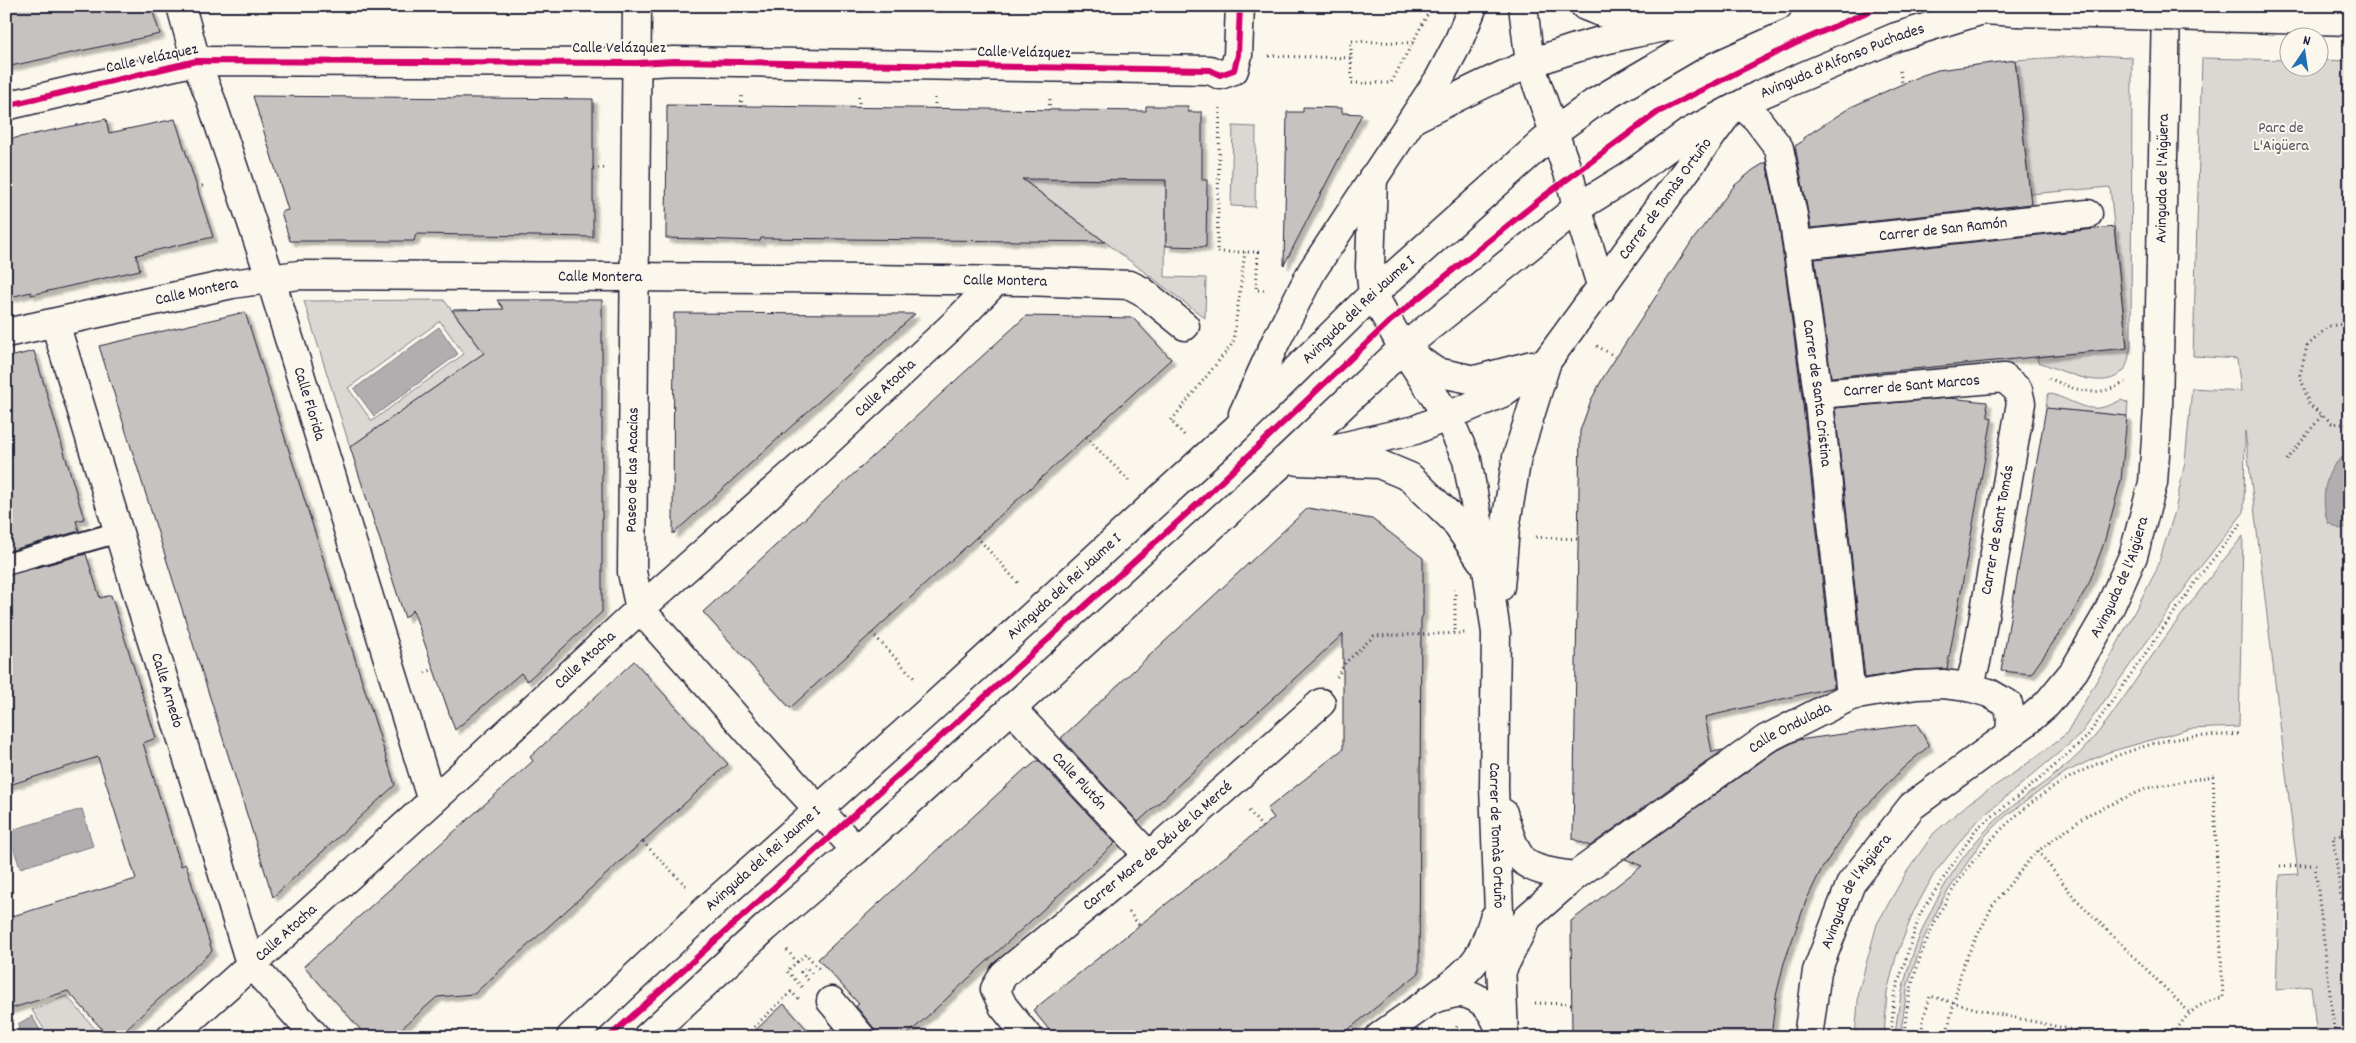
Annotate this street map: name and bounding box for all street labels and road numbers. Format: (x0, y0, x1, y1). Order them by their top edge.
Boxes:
street label: Avinguda d'Alfonso Puchades (1756, 17, 1928, 105)
street label: Calle Velázquez (572, 37, 666, 60)
street label: Calle Velázquez (104, 38, 200, 80)
street label: Calle Velázquez (977, 41, 1071, 65)
street label: Avinguda de l'Aigüera (2150, 113, 2175, 244)
street label: Carrer de Tomàs Ortuño (1613, 133, 1718, 265)
street label: Carrer de San Ramón (1878, 211, 2008, 248)
street label: Avinguda del Rei Jaume I (1297, 250, 1420, 369)
street label: Calle Montera (558, 265, 643, 289)
street label: Calle Montera (963, 269, 1048, 293)
street label: Calle Montera (153, 272, 240, 312)
street label: Carrer de Santa Cristina (1796, 318, 1837, 468)
street label: Calle Atocha (849, 353, 922, 423)
street label: Calle Florida (287, 364, 331, 444)
street label: Carrer de Sant Marcos (1842, 369, 1981, 403)
street label: Paseo de las Acacias (620, 407, 646, 533)
street label: Carrer de Sant Tomás (1975, 463, 2021, 597)
street label: Avinguda de l'Aigüera (2084, 514, 2155, 642)
street label: Avinguda del Rei Jaume I (1002, 528, 1127, 645)
street label: Calle Atocha (549, 625, 621, 695)
street label: Calle Arnedo (145, 650, 189, 731)
street label: Calle Ondulada (1744, 696, 1836, 760)
street label: Calle Plutón (1046, 747, 1112, 815)
street label: Carrer de Tomàs Ortuño (1482, 762, 1510, 909)
street label: Carrer Mare de Déu de la Mercé (1078, 776, 1238, 917)
street label: Avinguda del Rei Jaume I (700, 801, 826, 917)
street label: Avinguda de l'Aigüera (1815, 829, 1898, 952)
street label: Calle Atocha (250, 898, 323, 967)

